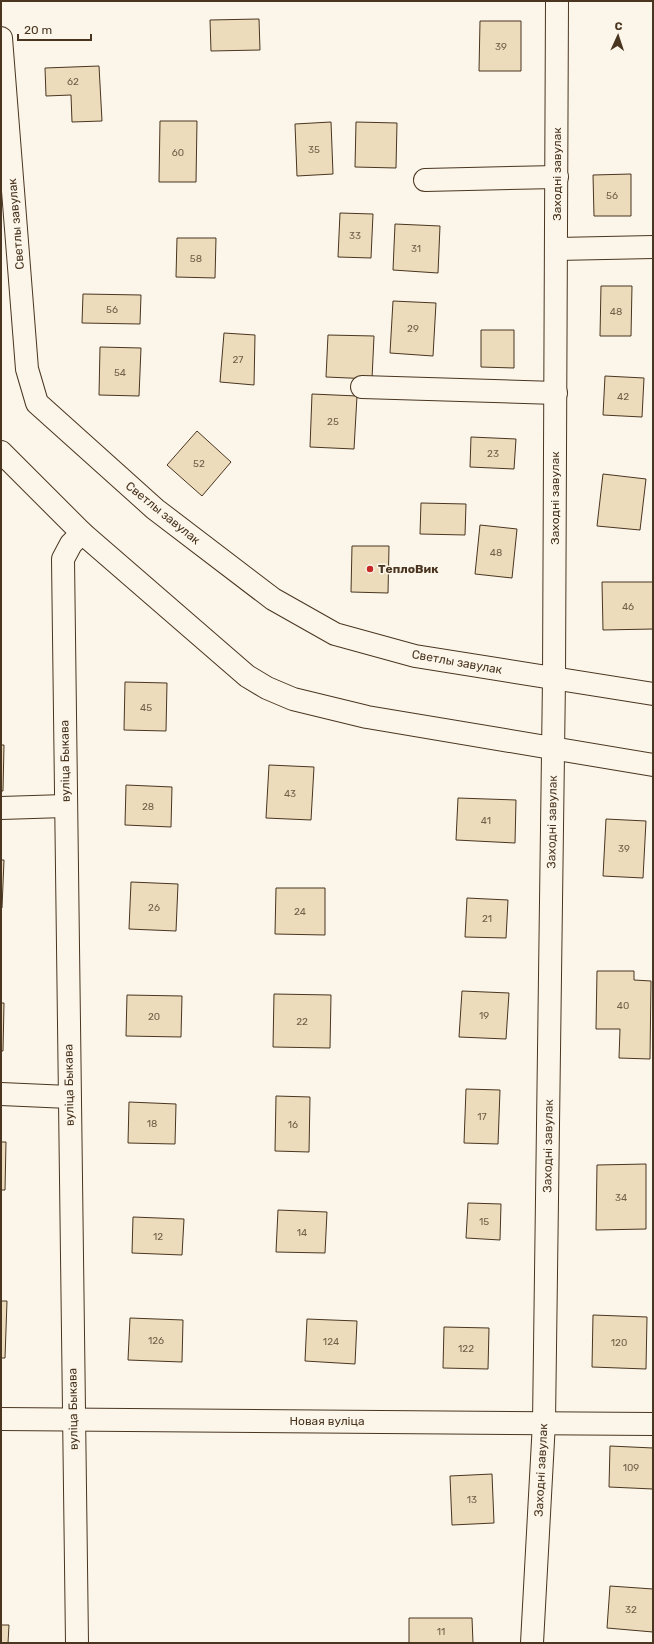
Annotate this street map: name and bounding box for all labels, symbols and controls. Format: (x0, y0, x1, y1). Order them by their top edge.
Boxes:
scale bar (18, 16, 91, 42)
north arrow (598, 16, 638, 56)
text: С (614, 20, 623, 33)
text: 20 m (24, 23, 52, 37)
house number: 39 (495, 41, 507, 53)
house number: 62 (67, 76, 79, 88)
street label: Заходні завулак (550, 127, 564, 221)
house number: 35 (308, 144, 320, 156)
house number: 60 (172, 147, 184, 159)
street label: Светлы завулак (5, 177, 27, 270)
house number: 56 (606, 190, 618, 202)
house number: 33 (349, 230, 361, 242)
house number: 31 (411, 243, 421, 255)
house number: 58 (190, 253, 202, 265)
house number: 56 (106, 304, 118, 316)
house number: 48 (610, 306, 622, 318)
house number: 29 (407, 323, 419, 335)
house number: 27 (233, 354, 244, 366)
house number: 54 (114, 367, 126, 379)
house number: 42 (617, 391, 629, 403)
house number: 25 (327, 416, 339, 428)
house number: 23 (487, 448, 499, 460)
street label: Заходні завулак (548, 451, 562, 545)
house number: 52 (193, 458, 205, 470)
street label: Светлы завулак (123, 479, 203, 548)
house number: 48 (490, 547, 502, 559)
place label: ТеплоВик (378, 562, 439, 576)
marker: ТеплоВик (365, 564, 375, 574)
house number: 46 (622, 601, 634, 613)
street label: Светлы завулак (411, 647, 504, 677)
house number: 45 (140, 702, 152, 714)
street label: вуліца Быкава (57, 720, 73, 802)
street label: Заходні завулак (544, 775, 560, 869)
house number: 43 (284, 788, 296, 800)
house number: 28 (142, 801, 154, 813)
house number: 41 (481, 815, 491, 827)
house number: 39 (618, 843, 630, 855)
house number: 26 (148, 902, 160, 914)
house number: 24 (294, 906, 306, 918)
house number: 21 (482, 913, 492, 925)
house number: 40 (617, 1000, 629, 1012)
house number: 19 (479, 1010, 489, 1022)
house number: 20 (148, 1011, 160, 1023)
house number: 22 (296, 1016, 308, 1028)
street label: вуліца Быкава (61, 1044, 77, 1126)
street label: Заходні завулак (540, 1099, 556, 1193)
house number: 17 (477, 1111, 487, 1123)
house number: 18 (147, 1118, 157, 1130)
house number: 16 (288, 1119, 298, 1131)
house number: 34 (615, 1192, 627, 1204)
house number: 15 (479, 1216, 489, 1228)
house number: 14 (297, 1227, 307, 1239)
house number: 12 (153, 1231, 163, 1243)
house number: 126 (148, 1335, 164, 1347)
house number: 124 (323, 1336, 339, 1348)
house number: 120 (611, 1337, 627, 1349)
house number: 122 (458, 1343, 474, 1355)
street label: вуліца Быкава (65, 1368, 81, 1450)
street label: Новая вуліца (289, 1414, 365, 1428)
street label: Заходні завулак (532, 1422, 550, 1517)
house number: 109 (623, 1462, 639, 1474)
house number: 13 (467, 1494, 477, 1506)
house number: 32 (625, 1604, 637, 1616)
house number: 11 (437, 1626, 445, 1638)

